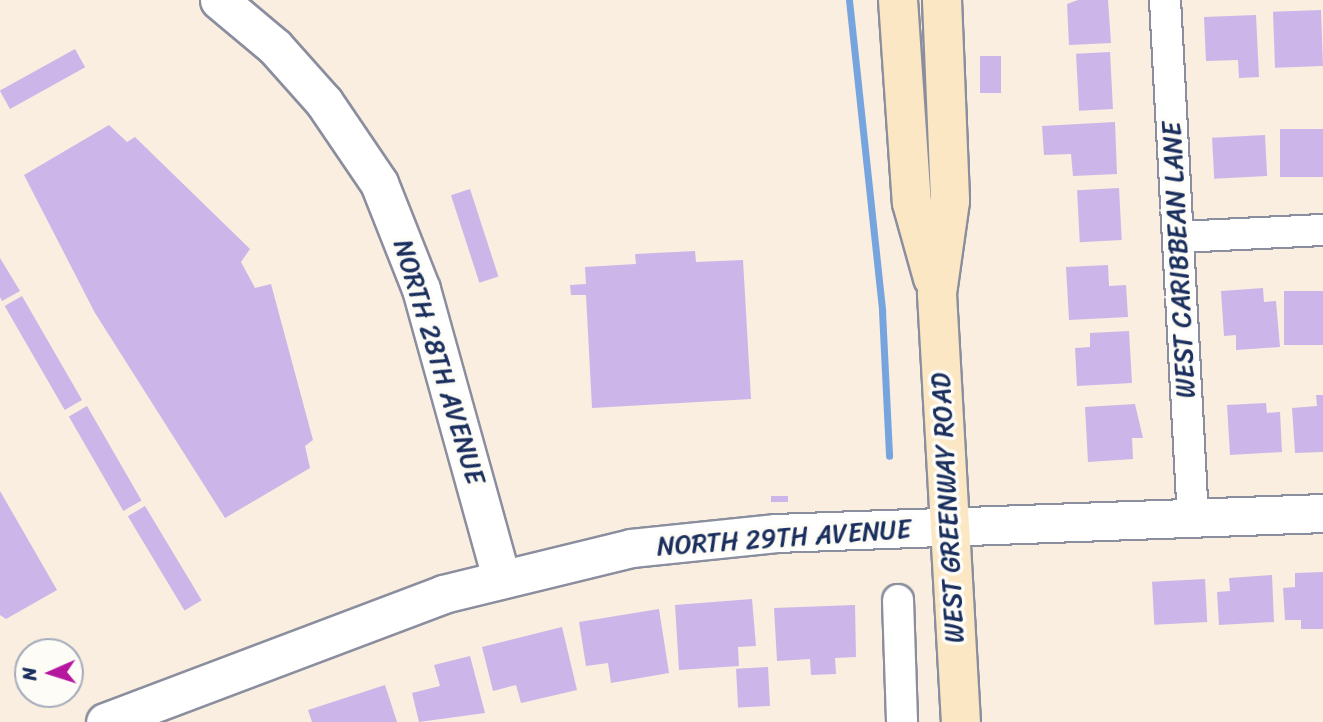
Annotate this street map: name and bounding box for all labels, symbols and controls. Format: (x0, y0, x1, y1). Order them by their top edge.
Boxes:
street label: WEST CARIBBEAN LANE (1156, 120, 1202, 400)
street label: NORTH 28TH AVENUE (387, 235, 491, 489)
street label: WEST GREENWAY ROAD (925, 372, 971, 644)
street label: NORTH 29TH AVENUE (656, 514, 912, 562)
north arrow (14, 638, 84, 708)
text: N (13, 667, 46, 681)

